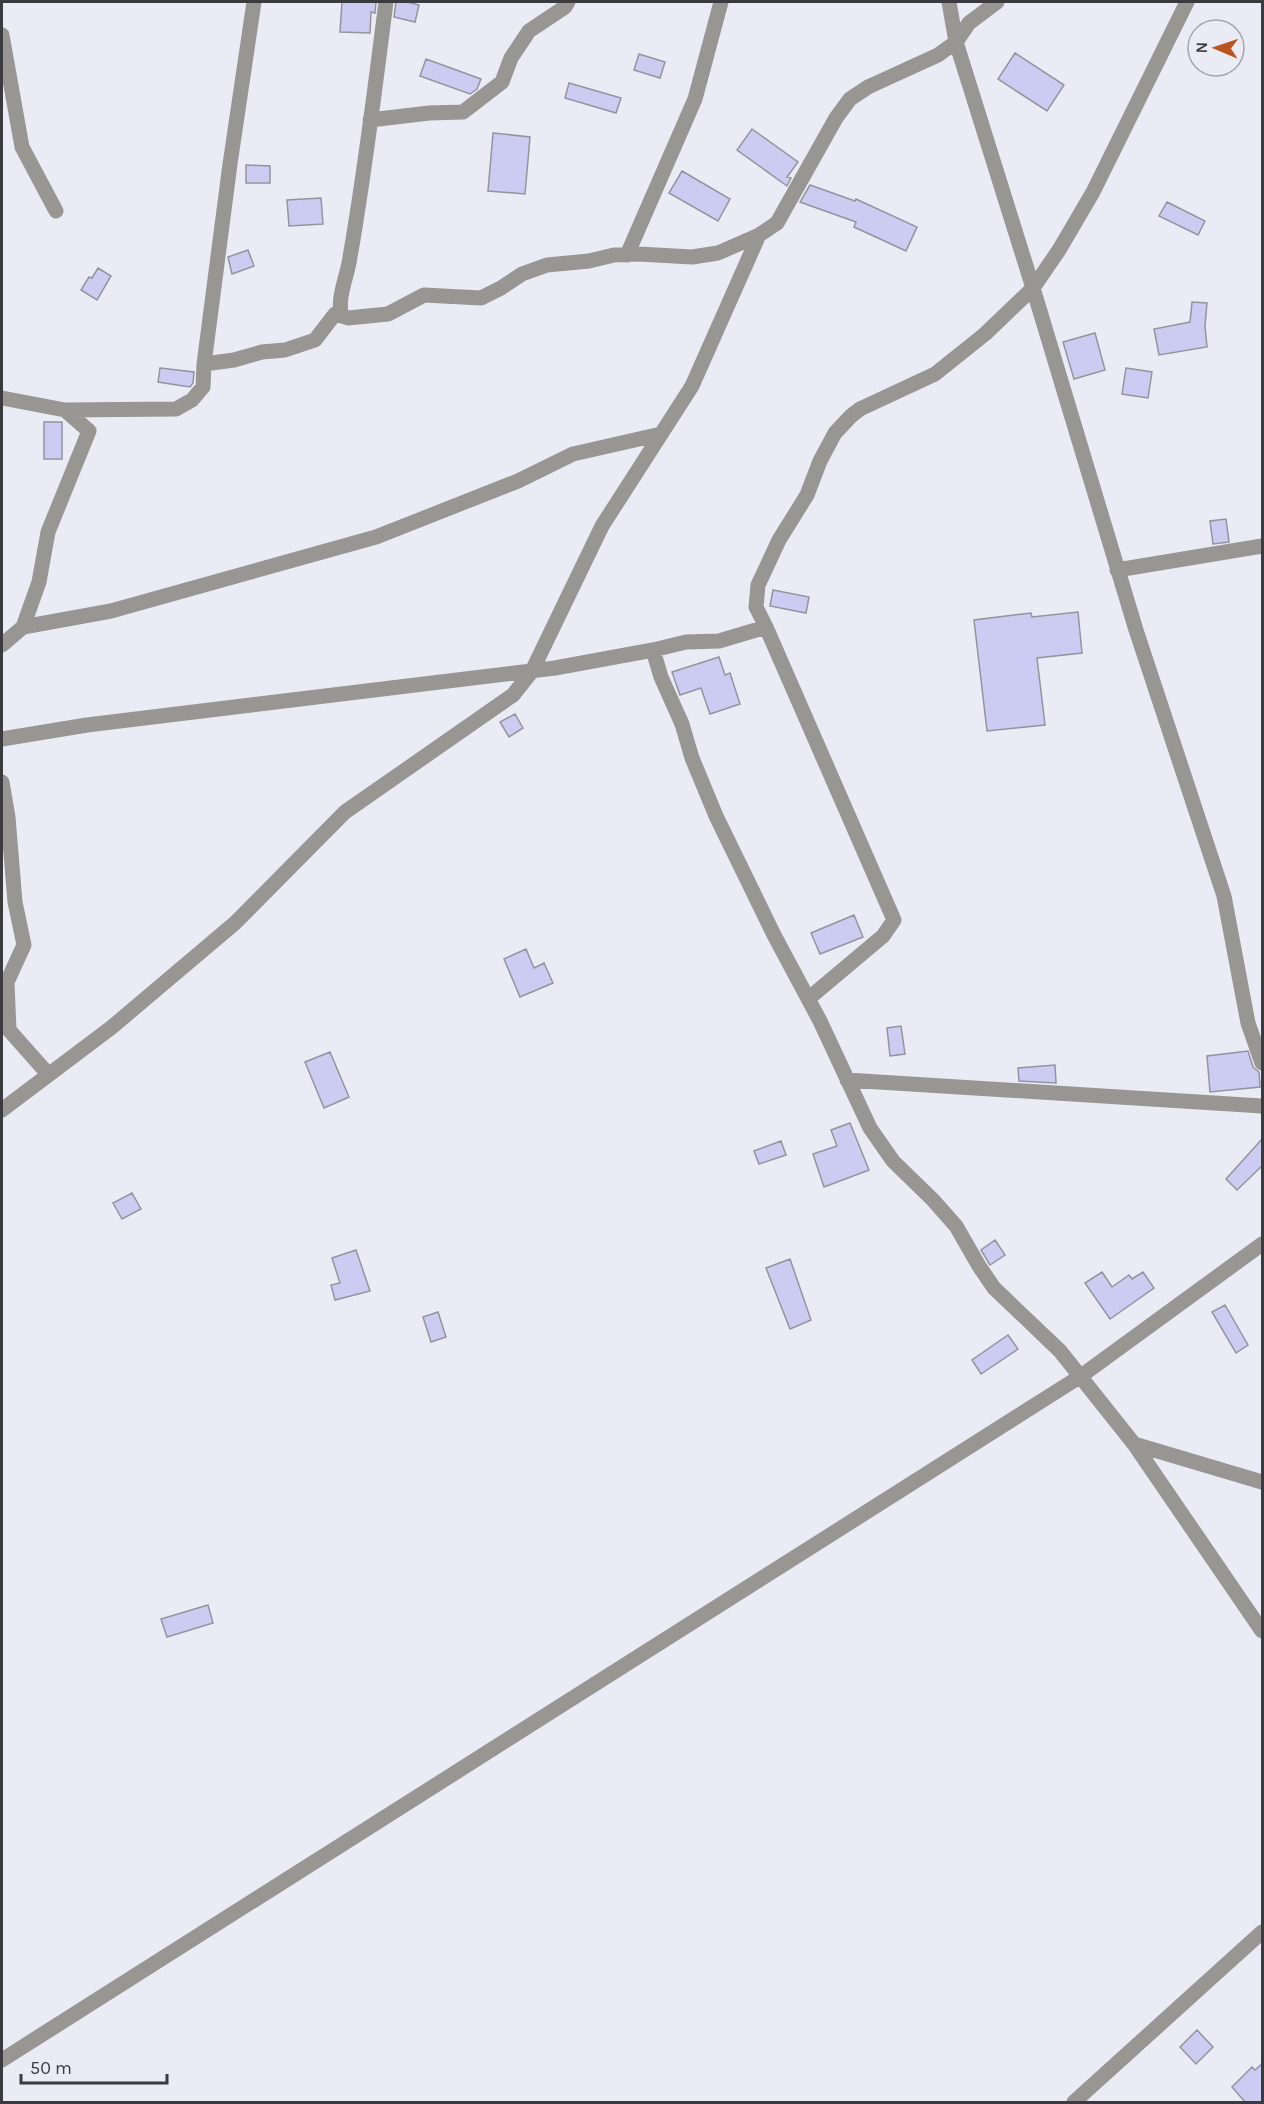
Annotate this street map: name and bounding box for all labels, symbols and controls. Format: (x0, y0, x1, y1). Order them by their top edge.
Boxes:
north arrow (1186, 18, 1246, 78)
text: N (1192, 41, 1211, 54)
scale bar (21, 2047, 166, 2085)
text: 50 m (30, 2057, 72, 2079)

